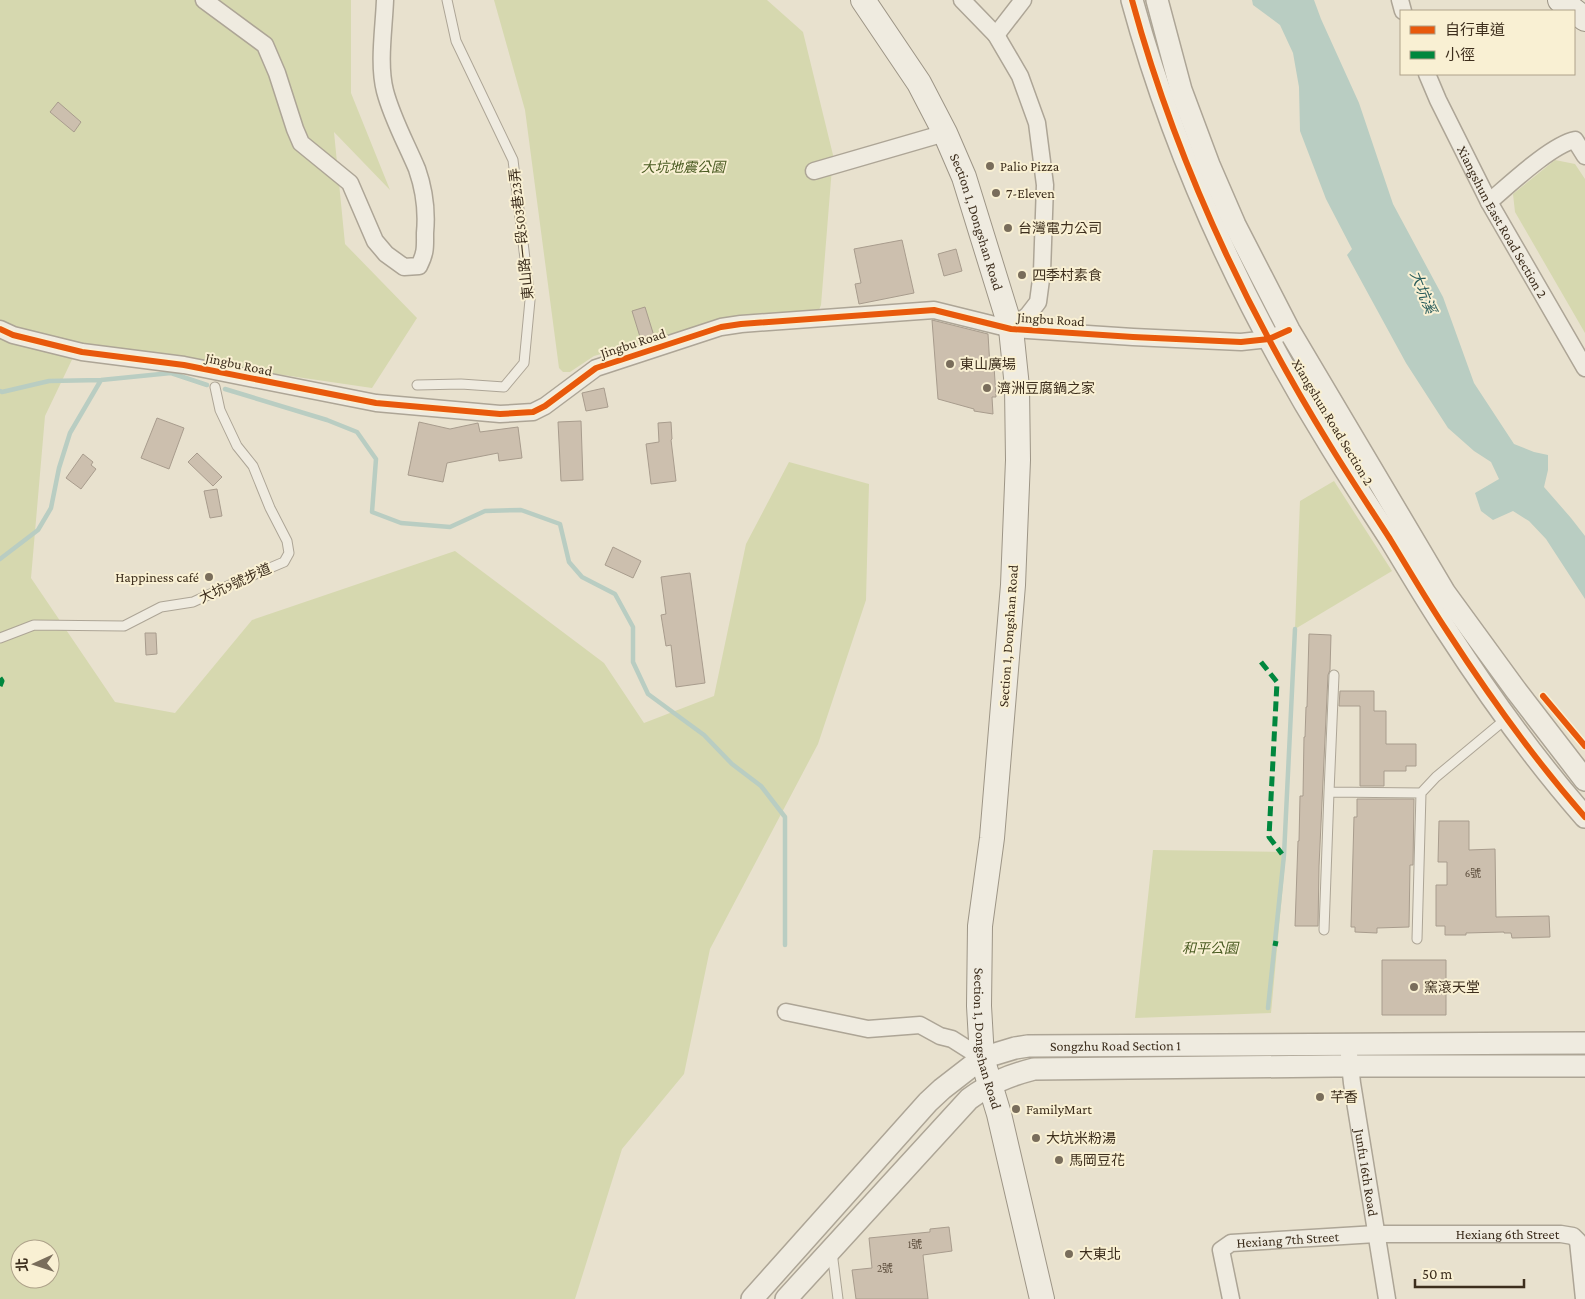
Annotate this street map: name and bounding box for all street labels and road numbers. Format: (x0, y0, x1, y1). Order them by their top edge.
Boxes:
street label: Xiangshun East Road Section 2 (1454, 143, 1551, 301)
street label: Section 1, Dongshan Road (947, 151, 1007, 293)
street label: 東山路一段503巷23弄 (506, 167, 536, 301)
street label: Jingbu Road (1015, 309, 1086, 329)
street label: Jingbu Road (596, 325, 668, 362)
street label: Jingbu Road (202, 349, 274, 379)
street label: Xiangshun Road Section 2 (1289, 356, 1377, 488)
street label: 大坑9號步道 (197, 560, 273, 606)
street label: Section 1, Dongshan Road (995, 564, 1021, 708)
street label: Section 1, Dongshan Road (971, 968, 1005, 1111)
street label: Songzhu Road Section 1 (1050, 1037, 1181, 1054)
street label: Junfu 16th Road (1351, 1126, 1382, 1218)
street label: Hexiang 6th Street (1456, 1226, 1560, 1242)
street label: Hexiang 7th Street (1236, 1228, 1340, 1251)

